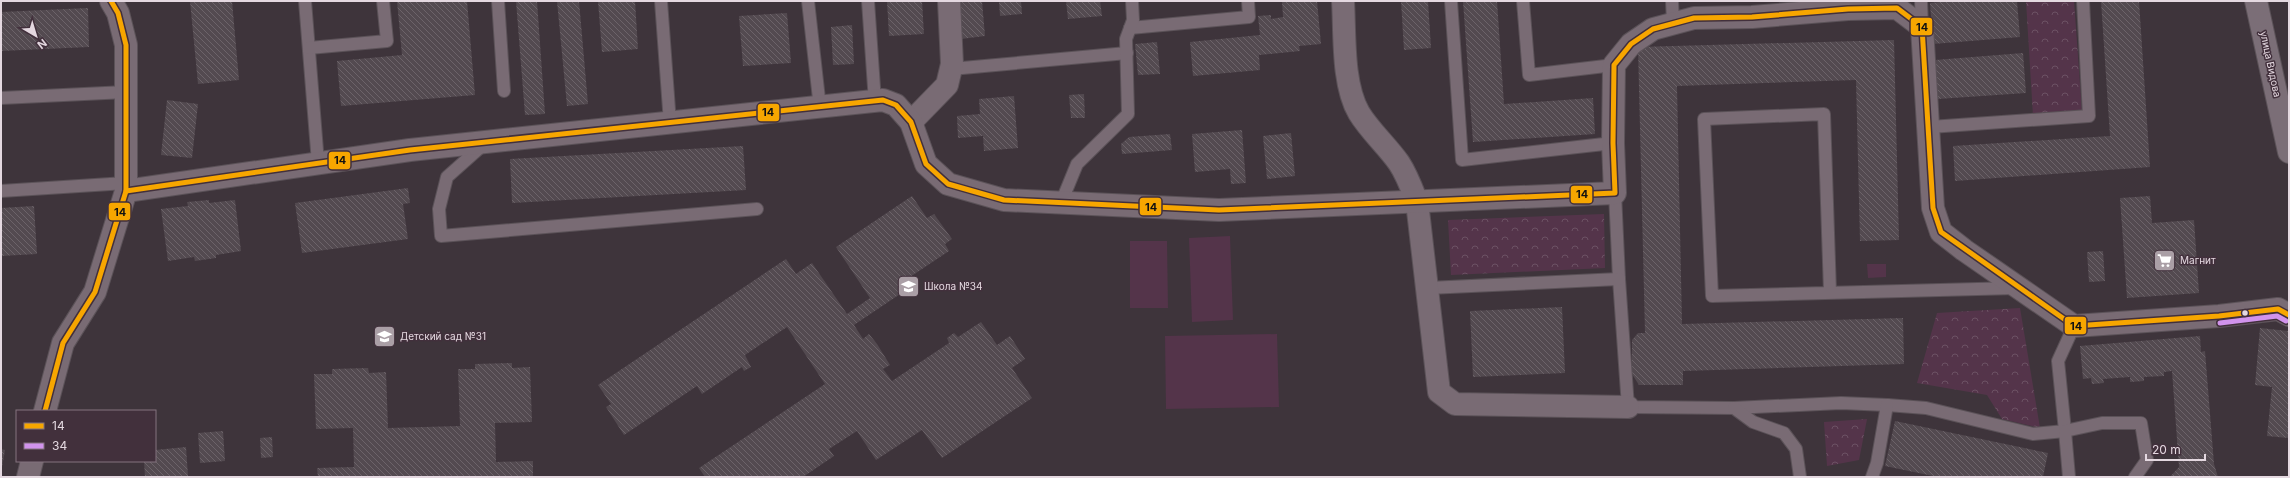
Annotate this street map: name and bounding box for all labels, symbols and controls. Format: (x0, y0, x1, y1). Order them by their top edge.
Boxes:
north arrow (16, 16, 56, 56)
line badge: 14 (1910, 17, 1933, 36)
text: 14 (1916, 20, 1928, 34)
street label: улица Видова (2258, 30, 2284, 98)
text: N (35, 36, 50, 52)
line badge: 14 (757, 103, 780, 122)
text: 14 (762, 105, 774, 119)
line badge: 14 (328, 151, 351, 170)
text: 14 (334, 153, 346, 167)
line badge: 14 (1570, 185, 1593, 204)
text: 14 (1576, 187, 1588, 201)
line badge: 14 (1139, 197, 1162, 216)
text: 14 (1145, 200, 1157, 214)
line badge: 14 (108, 202, 131, 221)
text: 14 (114, 205, 126, 219)
supermarket icon: Магнит (2151, 247, 2177, 273)
place label: Магнит (2180, 254, 2216, 266)
school or university icon: Школа №34 (896, 273, 922, 299)
place label: Школа №34 (924, 280, 983, 292)
unlabelled marker (2240, 308, 2250, 318)
line badge: 14 (2064, 316, 2087, 335)
text: 14 (2070, 319, 2082, 333)
school or university icon: Детский сад №31 (372, 323, 398, 349)
place label: Детский сад №31 (400, 330, 486, 342)
legend (16, 410, 156, 462)
text: 14 (52, 418, 65, 433)
scale bar (2146, 436, 2205, 462)
text: 34 (52, 438, 67, 453)
text: 20 m (2152, 442, 2181, 457)

